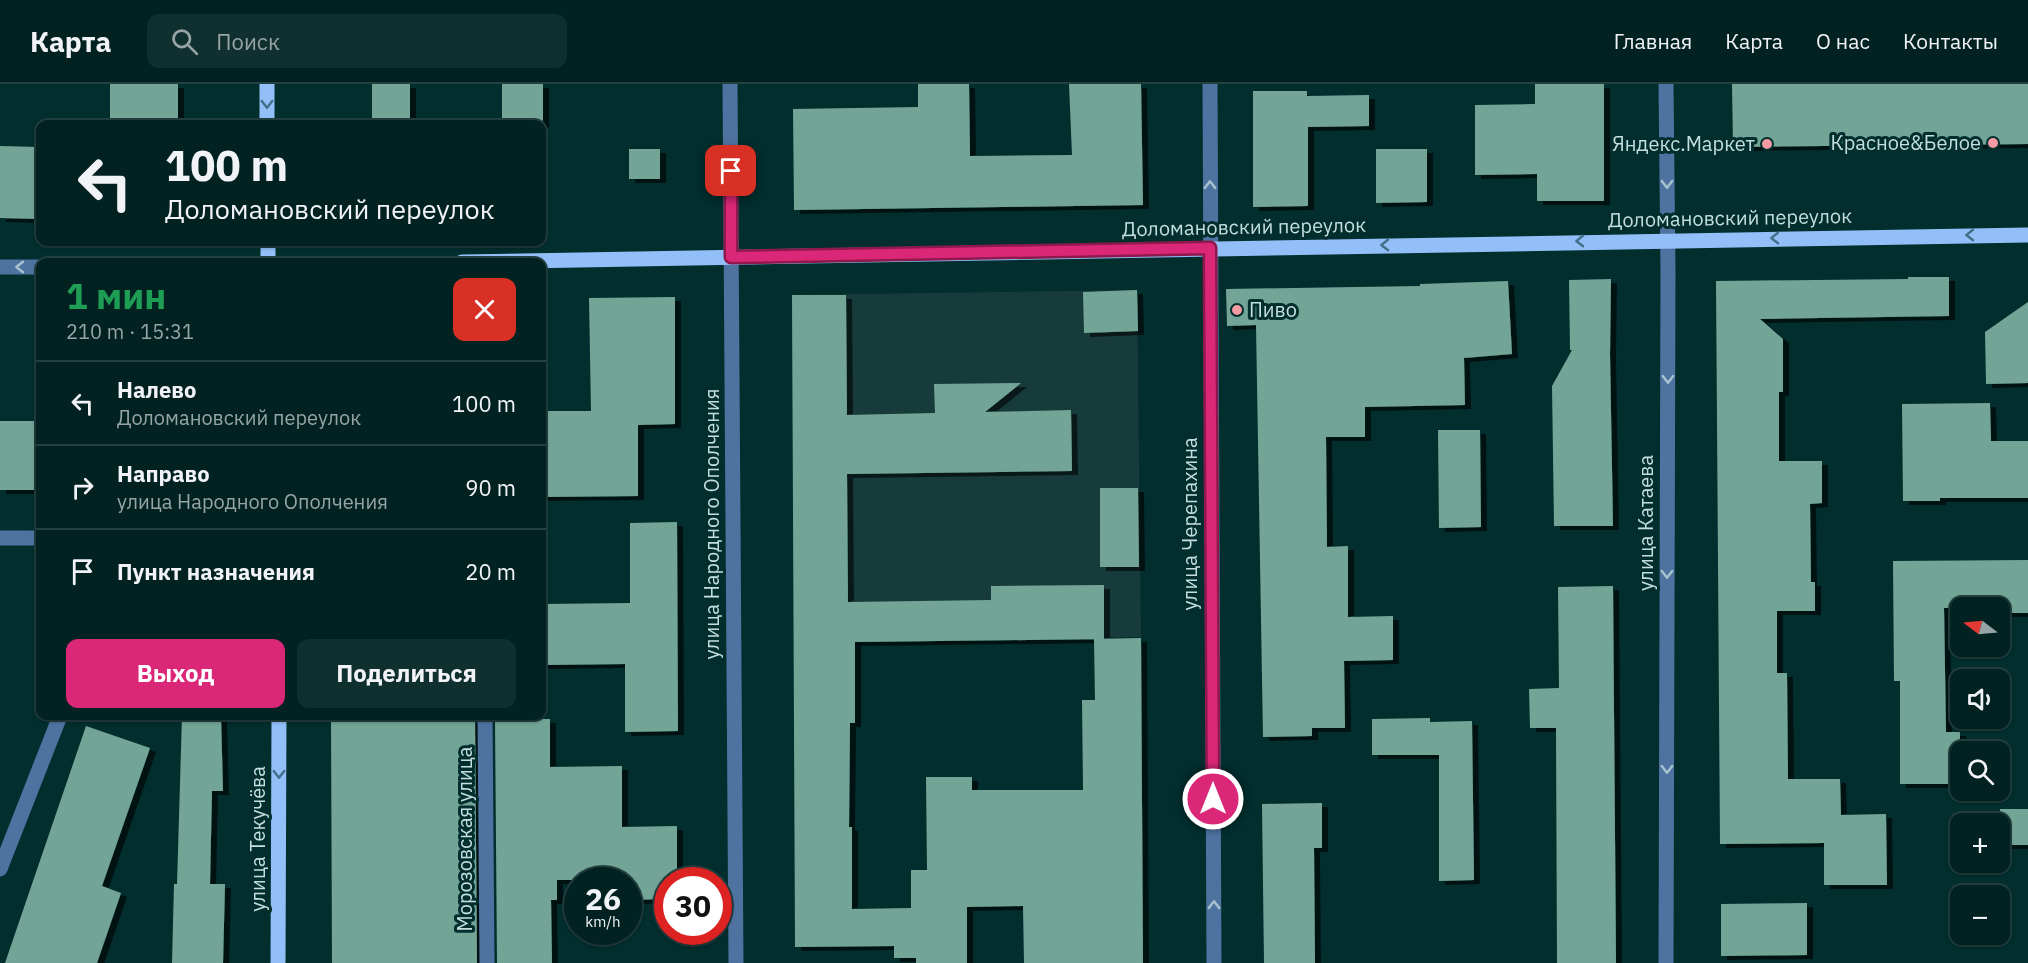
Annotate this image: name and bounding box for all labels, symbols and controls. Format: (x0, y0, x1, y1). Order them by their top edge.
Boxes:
search box (147, 14, 567, 68)
text: Карта (30, 23, 111, 60)
icon: search (168, 25, 201, 58)
text: Поиск (216, 27, 280, 56)
text: Главная (1614, 27, 1692, 55)
text: Карта (1725, 27, 1783, 55)
text: О нас (1816, 27, 1870, 55)
text: Контакты (1903, 27, 1998, 55)
one-way arrow (261, 100, 273, 109)
place label: Красное&Белое (1830, 129, 1981, 156)
place label: Яндекс.Маркет (1612, 130, 1756, 157)
marker: Красное&Белое (1986, 136, 2000, 150)
marker: Яндекс.Маркет (1760, 137, 1774, 151)
text: 100 m (165, 138, 288, 193)
icon: left (66, 144, 144, 222)
pin (705, 145, 756, 196)
icon: arrive (714, 154, 747, 187)
one-way arrow (1204, 180, 1216, 189)
one-way arrow (1661, 180, 1673, 189)
text: Доломановский переулок (165, 191, 495, 226)
street label: Доломановский переулок (1608, 202, 1852, 233)
street label: Доломановский переулок (1122, 211, 1366, 242)
one-way arrow (1965, 229, 1974, 242)
one-way arrow (1770, 232, 1779, 244)
one-way arrow (1575, 235, 1584, 248)
one-way arrow (1380, 239, 1389, 251)
one-way arrow (16, 261, 25, 273)
text: 1 мин (66, 272, 166, 319)
button: close (453, 278, 516, 341)
place label: Пиво (1249, 296, 1297, 323)
marker: Пиво (1230, 303, 1244, 317)
text: 210 m · 15:31 (66, 318, 194, 345)
text: Налево (117, 375, 196, 404)
one-way arrow (1662, 375, 1674, 384)
icon: left (66, 387, 99, 420)
text: 100 m (452, 389, 516, 418)
street label: улица Народного Ополчения (698, 389, 725, 659)
text: Доломановский переулок (117, 404, 361, 431)
street label: улица Черепахина (1176, 437, 1203, 611)
street label: улица Катаева (1632, 455, 1659, 591)
text: Направо (117, 459, 210, 488)
icon: right (66, 471, 99, 504)
text: 90 m (465, 473, 516, 502)
text: улица Народного Ополчения (117, 488, 388, 515)
icon: arrive (66, 555, 99, 588)
text: Пункт назначения (117, 557, 315, 586)
text: 20 m (465, 557, 516, 586)
one-way arrow (1661, 570, 1673, 579)
north arrow (1950, 597, 2010, 657)
map controls (1950, 597, 2010, 945)
button: Выход (66, 639, 285, 708)
button: Поделиться (297, 639, 516, 708)
button: sound (1950, 669, 2010, 729)
button: search (1950, 741, 2010, 801)
street label: Морозовская улица (451, 746, 478, 931)
one-way arrow (1661, 765, 1673, 774)
street label: улица Текучёва (244, 766, 271, 912)
position arrow (1181, 767, 1245, 831)
one-way arrow (273, 769, 285, 778)
button: + (1950, 813, 2010, 873)
speed limit sign: 30 (654, 867, 732, 945)
text: 26 (585, 879, 621, 918)
button: − (1950, 885, 2010, 945)
one-way arrow (1208, 900, 1220, 909)
text: km/h (585, 912, 621, 931)

